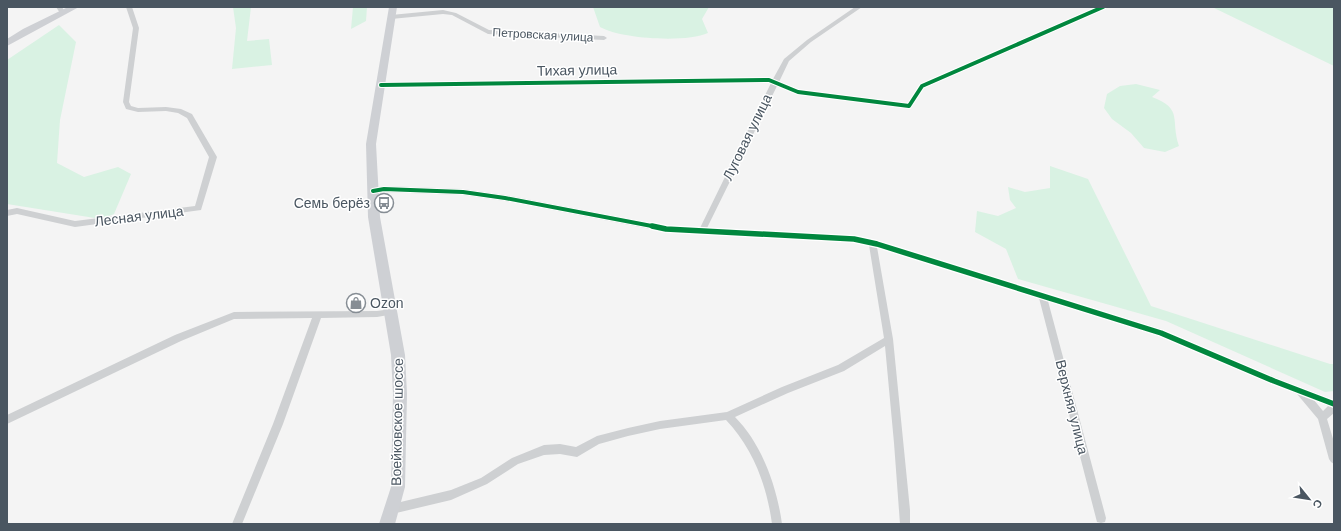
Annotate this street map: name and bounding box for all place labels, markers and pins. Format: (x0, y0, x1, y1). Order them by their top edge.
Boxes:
bus stop icon: Семь берёз (373, 192, 395, 214)
place label: Семь берёз (294, 195, 370, 211)
shop icon: Ozon (345, 292, 367, 314)
place label: Ozon (370, 295, 403, 311)

